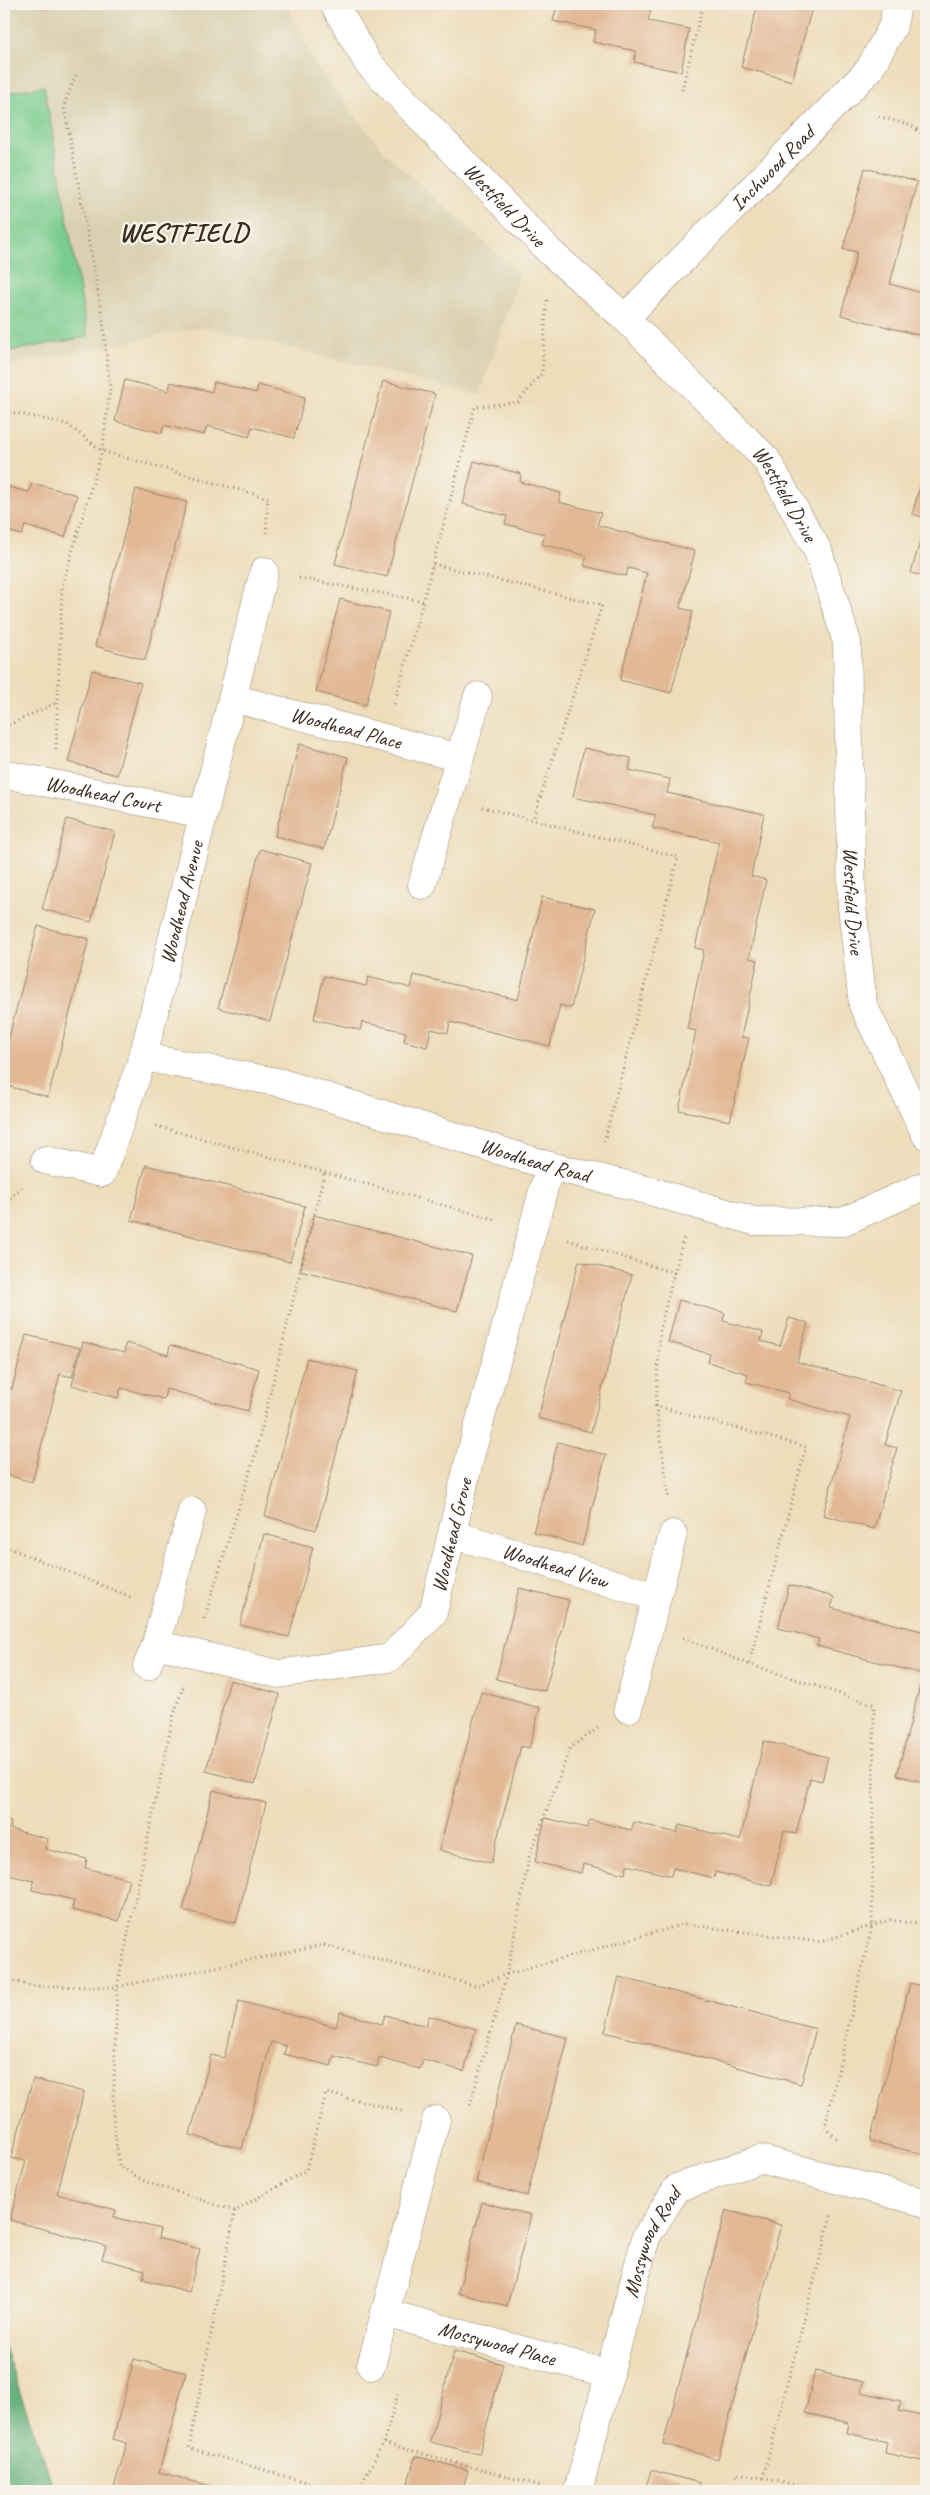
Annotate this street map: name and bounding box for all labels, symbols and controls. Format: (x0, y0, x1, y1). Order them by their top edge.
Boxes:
street label: Inchwood Road (725, 118, 822, 216)
street label: Westfield Drive (458, 157, 553, 254)
district label: WESTFIELD (119, 216, 250, 249)
street label: Westfield Drive (747, 440, 824, 548)
street label: Woodhead Place (288, 701, 405, 755)
street label: Woodhead Court (43, 770, 165, 819)
street label: Woodhead Avenue (154, 836, 210, 966)
street label: Westfield Drive (838, 847, 870, 958)
street label: Woodhead Road (477, 1132, 596, 1189)
street label: Woodhead Grove (425, 1475, 478, 1595)
street label: Woodhead View (499, 1537, 613, 1595)
street label: Mossywood Road (617, 2180, 689, 2300)
street label: Mossywood Place (436, 2315, 559, 2372)

